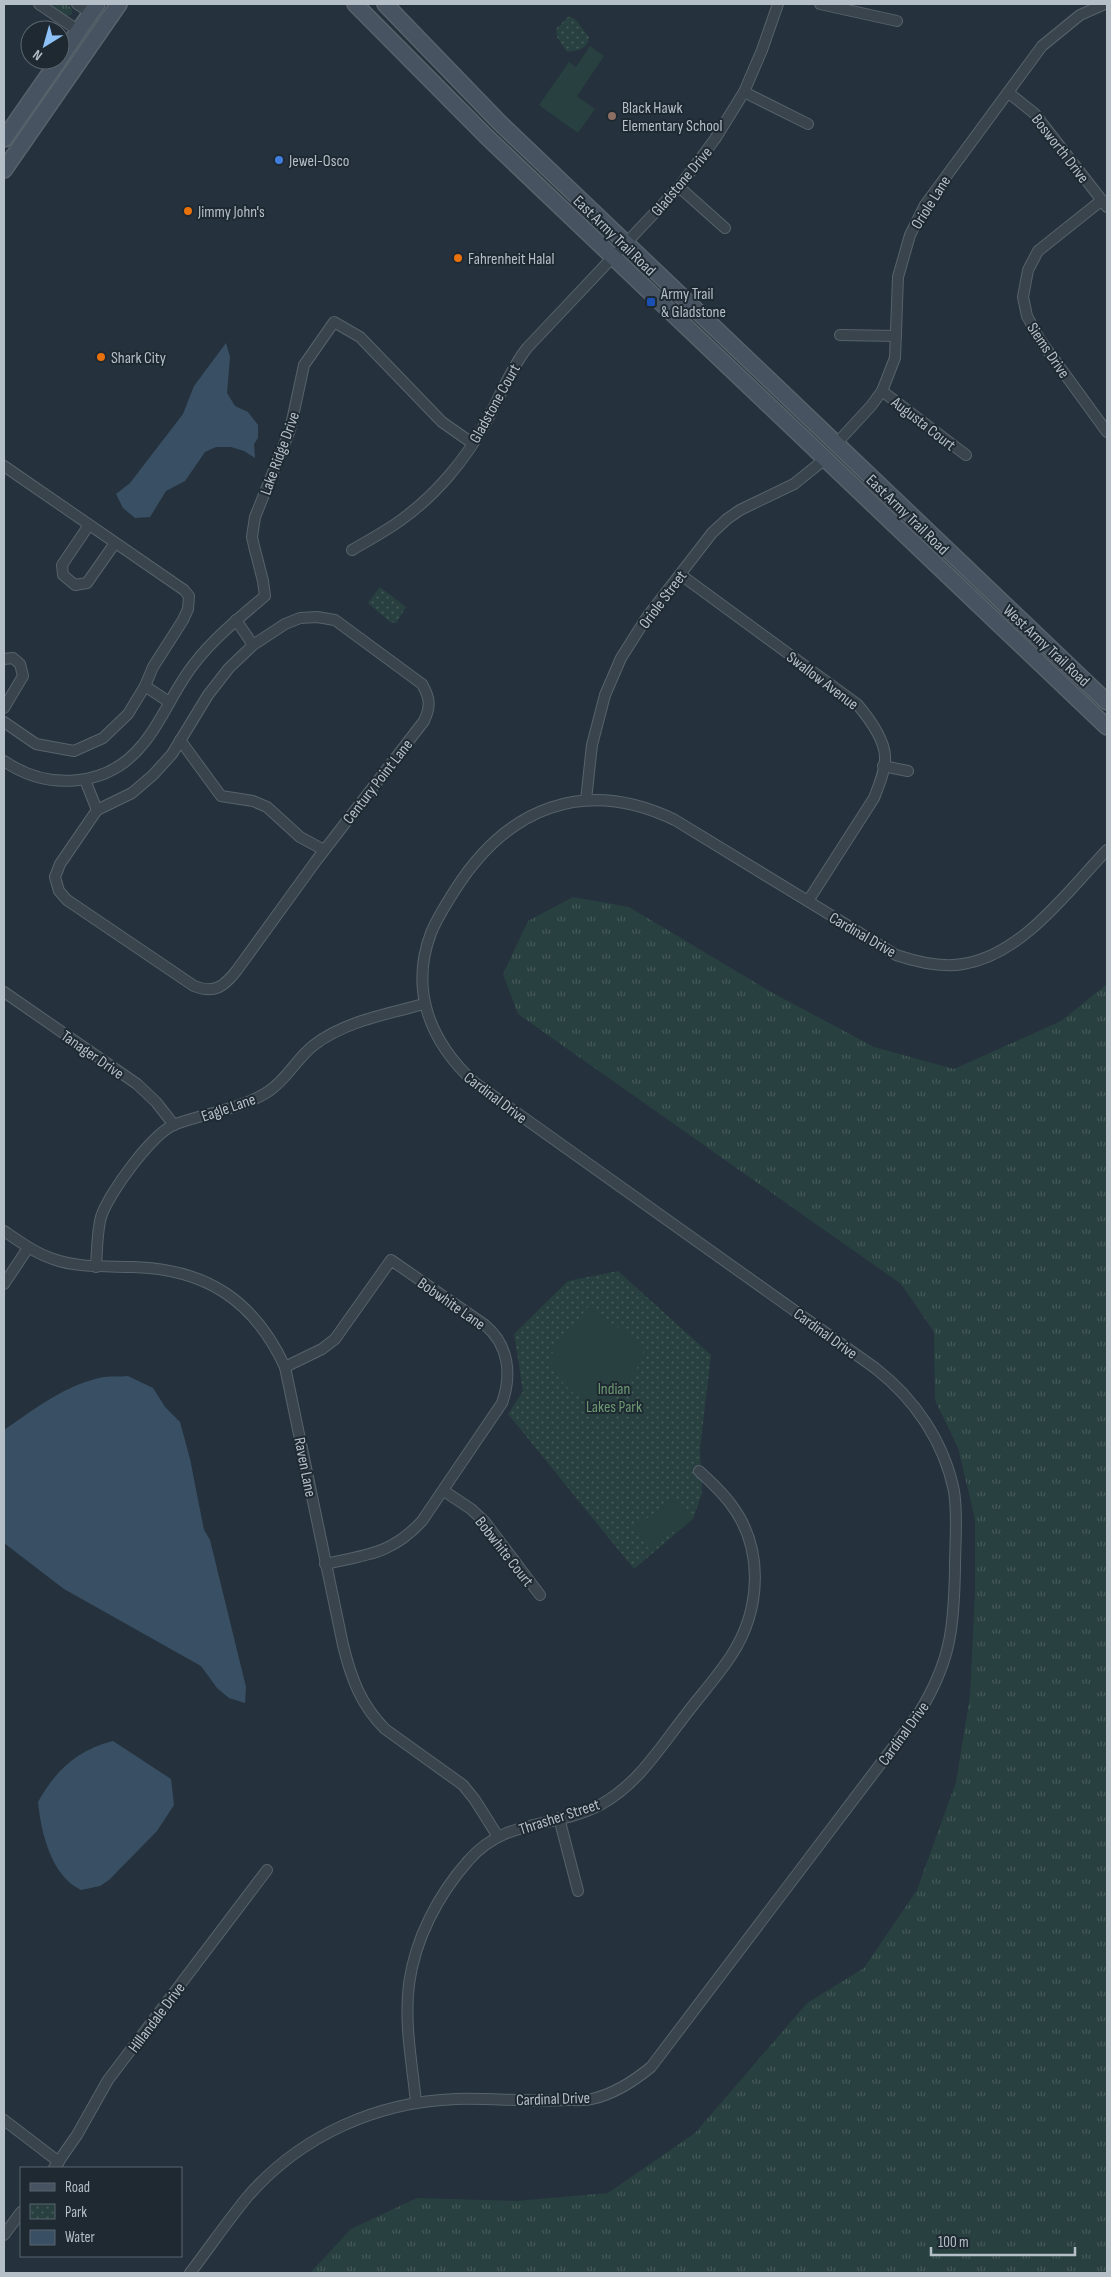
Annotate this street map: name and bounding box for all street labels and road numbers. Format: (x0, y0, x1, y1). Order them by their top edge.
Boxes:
street label: Bosworth Drive (1027, 111, 1093, 187)
street label: Gladstone Drive (648, 143, 717, 221)
street label: Oriole Lane (907, 173, 955, 233)
street label: East Army Trail Road (569, 192, 659, 280)
street label: Siems Drive (1022, 320, 1073, 382)
street label: Gladstone Court (466, 361, 525, 447)
street label: Augusta Court (886, 393, 959, 455)
street label: Lake Ridge Drive (257, 409, 304, 498)
street label: East Army Trail Road (862, 471, 952, 559)
street label: Oriole Street (635, 567, 691, 633)
street label: West Army Trail Road (999, 601, 1093, 691)
street label: Swallow Avenue (782, 648, 862, 714)
street label: Century Point Lane (339, 736, 417, 828)
street label: Cardinal Drive (825, 909, 899, 962)
street label: Tanager Drive (57, 1027, 127, 1084)
street label: Cardinal Drive (460, 1068, 530, 1128)
street label: Eagle Lane (199, 1090, 258, 1127)
street label: Bobwhite Lane (414, 1274, 489, 1334)
street label: Cardinal Drive (790, 1305, 861, 1364)
street label: Raven Lane (289, 1436, 320, 1499)
street label: Bobwhite Court (471, 1513, 537, 1591)
street label: Cardinal Drive (875, 1698, 934, 1769)
street label: Thrasher Street (517, 1795, 602, 1839)
street label: Hillandale Drive (125, 1979, 190, 2057)
street label: Cardinal Drive (516, 2089, 590, 2110)

